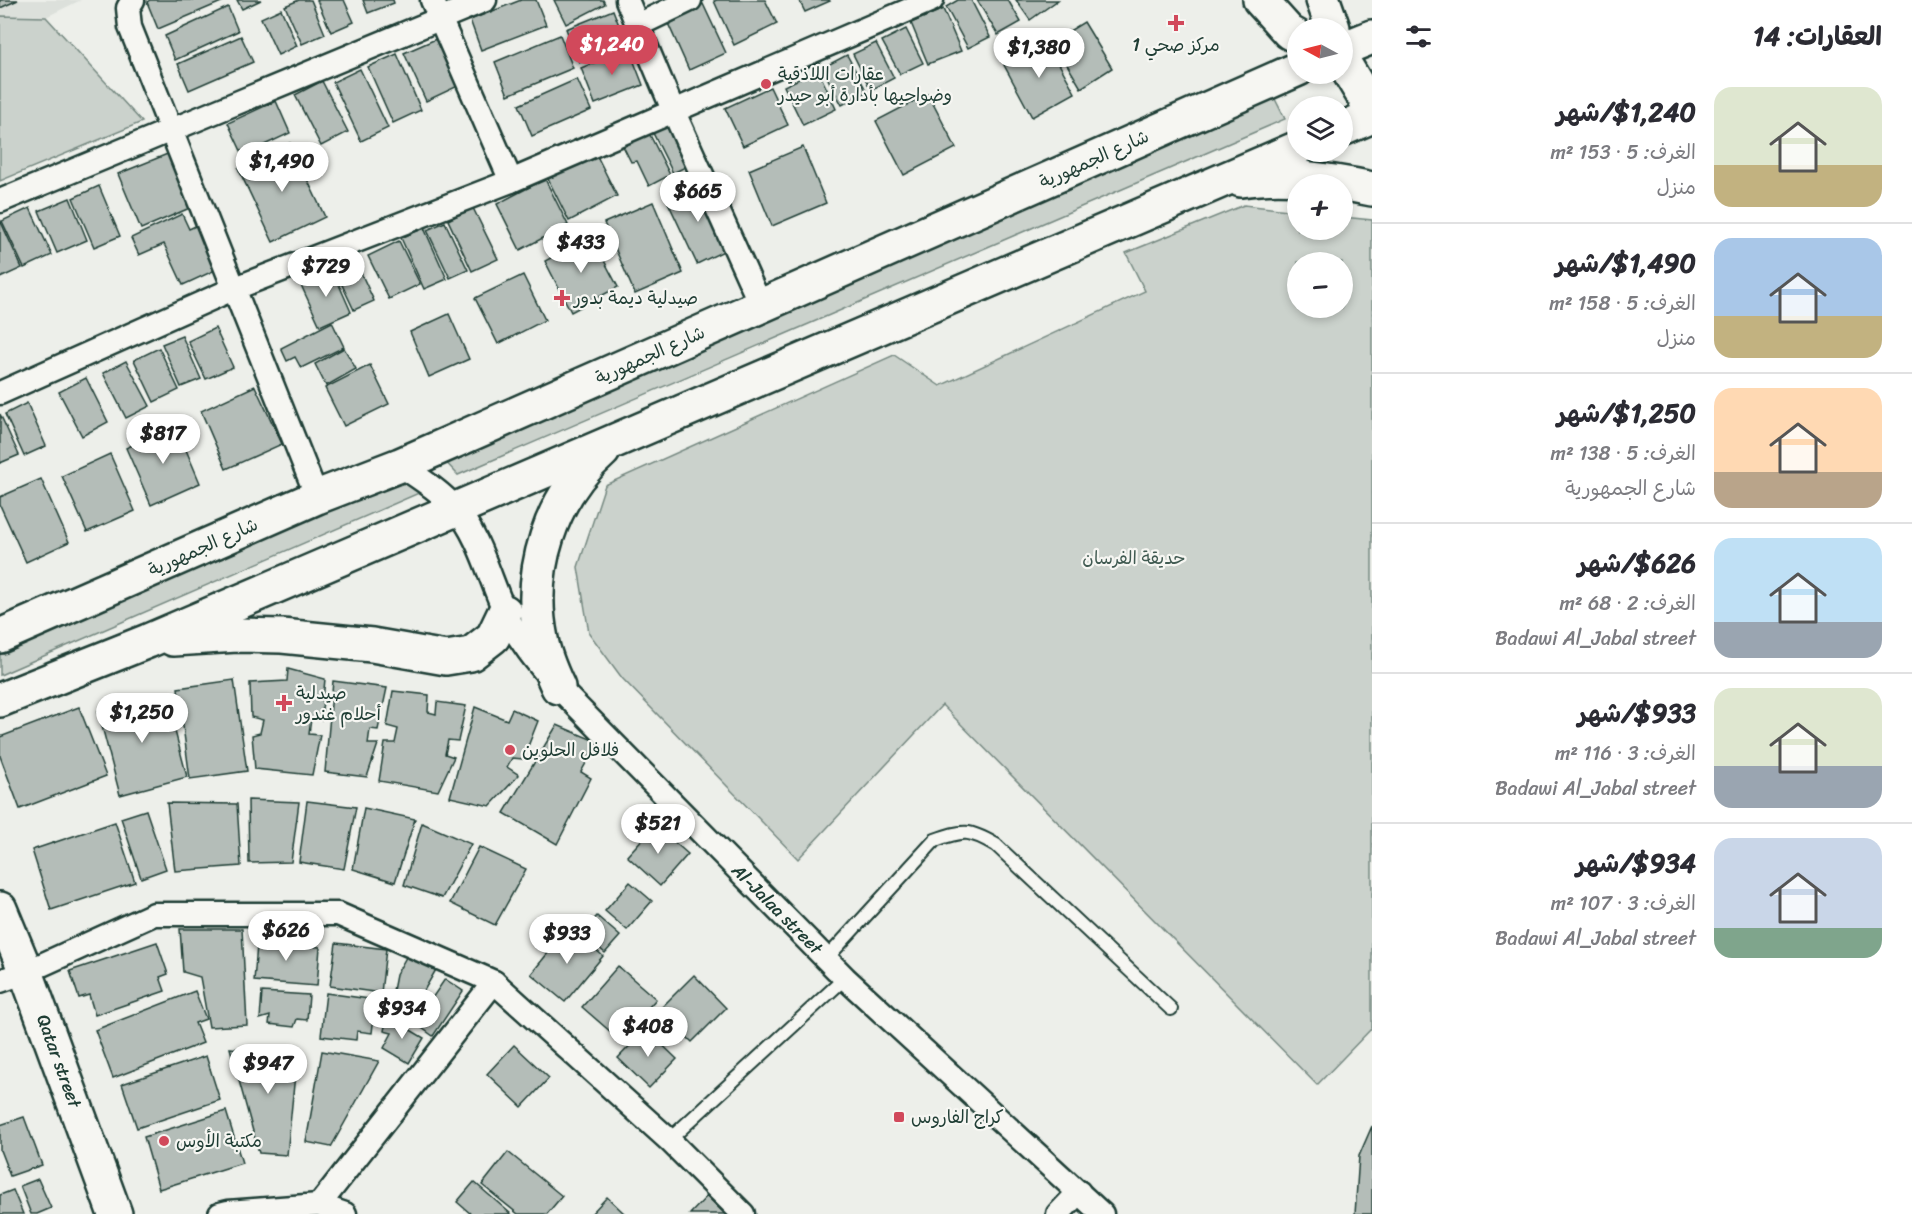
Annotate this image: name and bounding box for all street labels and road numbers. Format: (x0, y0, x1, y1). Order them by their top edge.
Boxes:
street label: شارع الجمهورية (1034, 120, 1154, 198)
street label: شارع الجمهورية (590, 316, 710, 394)
street label: شارع الجمهورية (143, 508, 263, 586)
street label: Al-Jalaa street (723, 855, 831, 963)
street label: Qatar street (27, 1010, 91, 1113)

